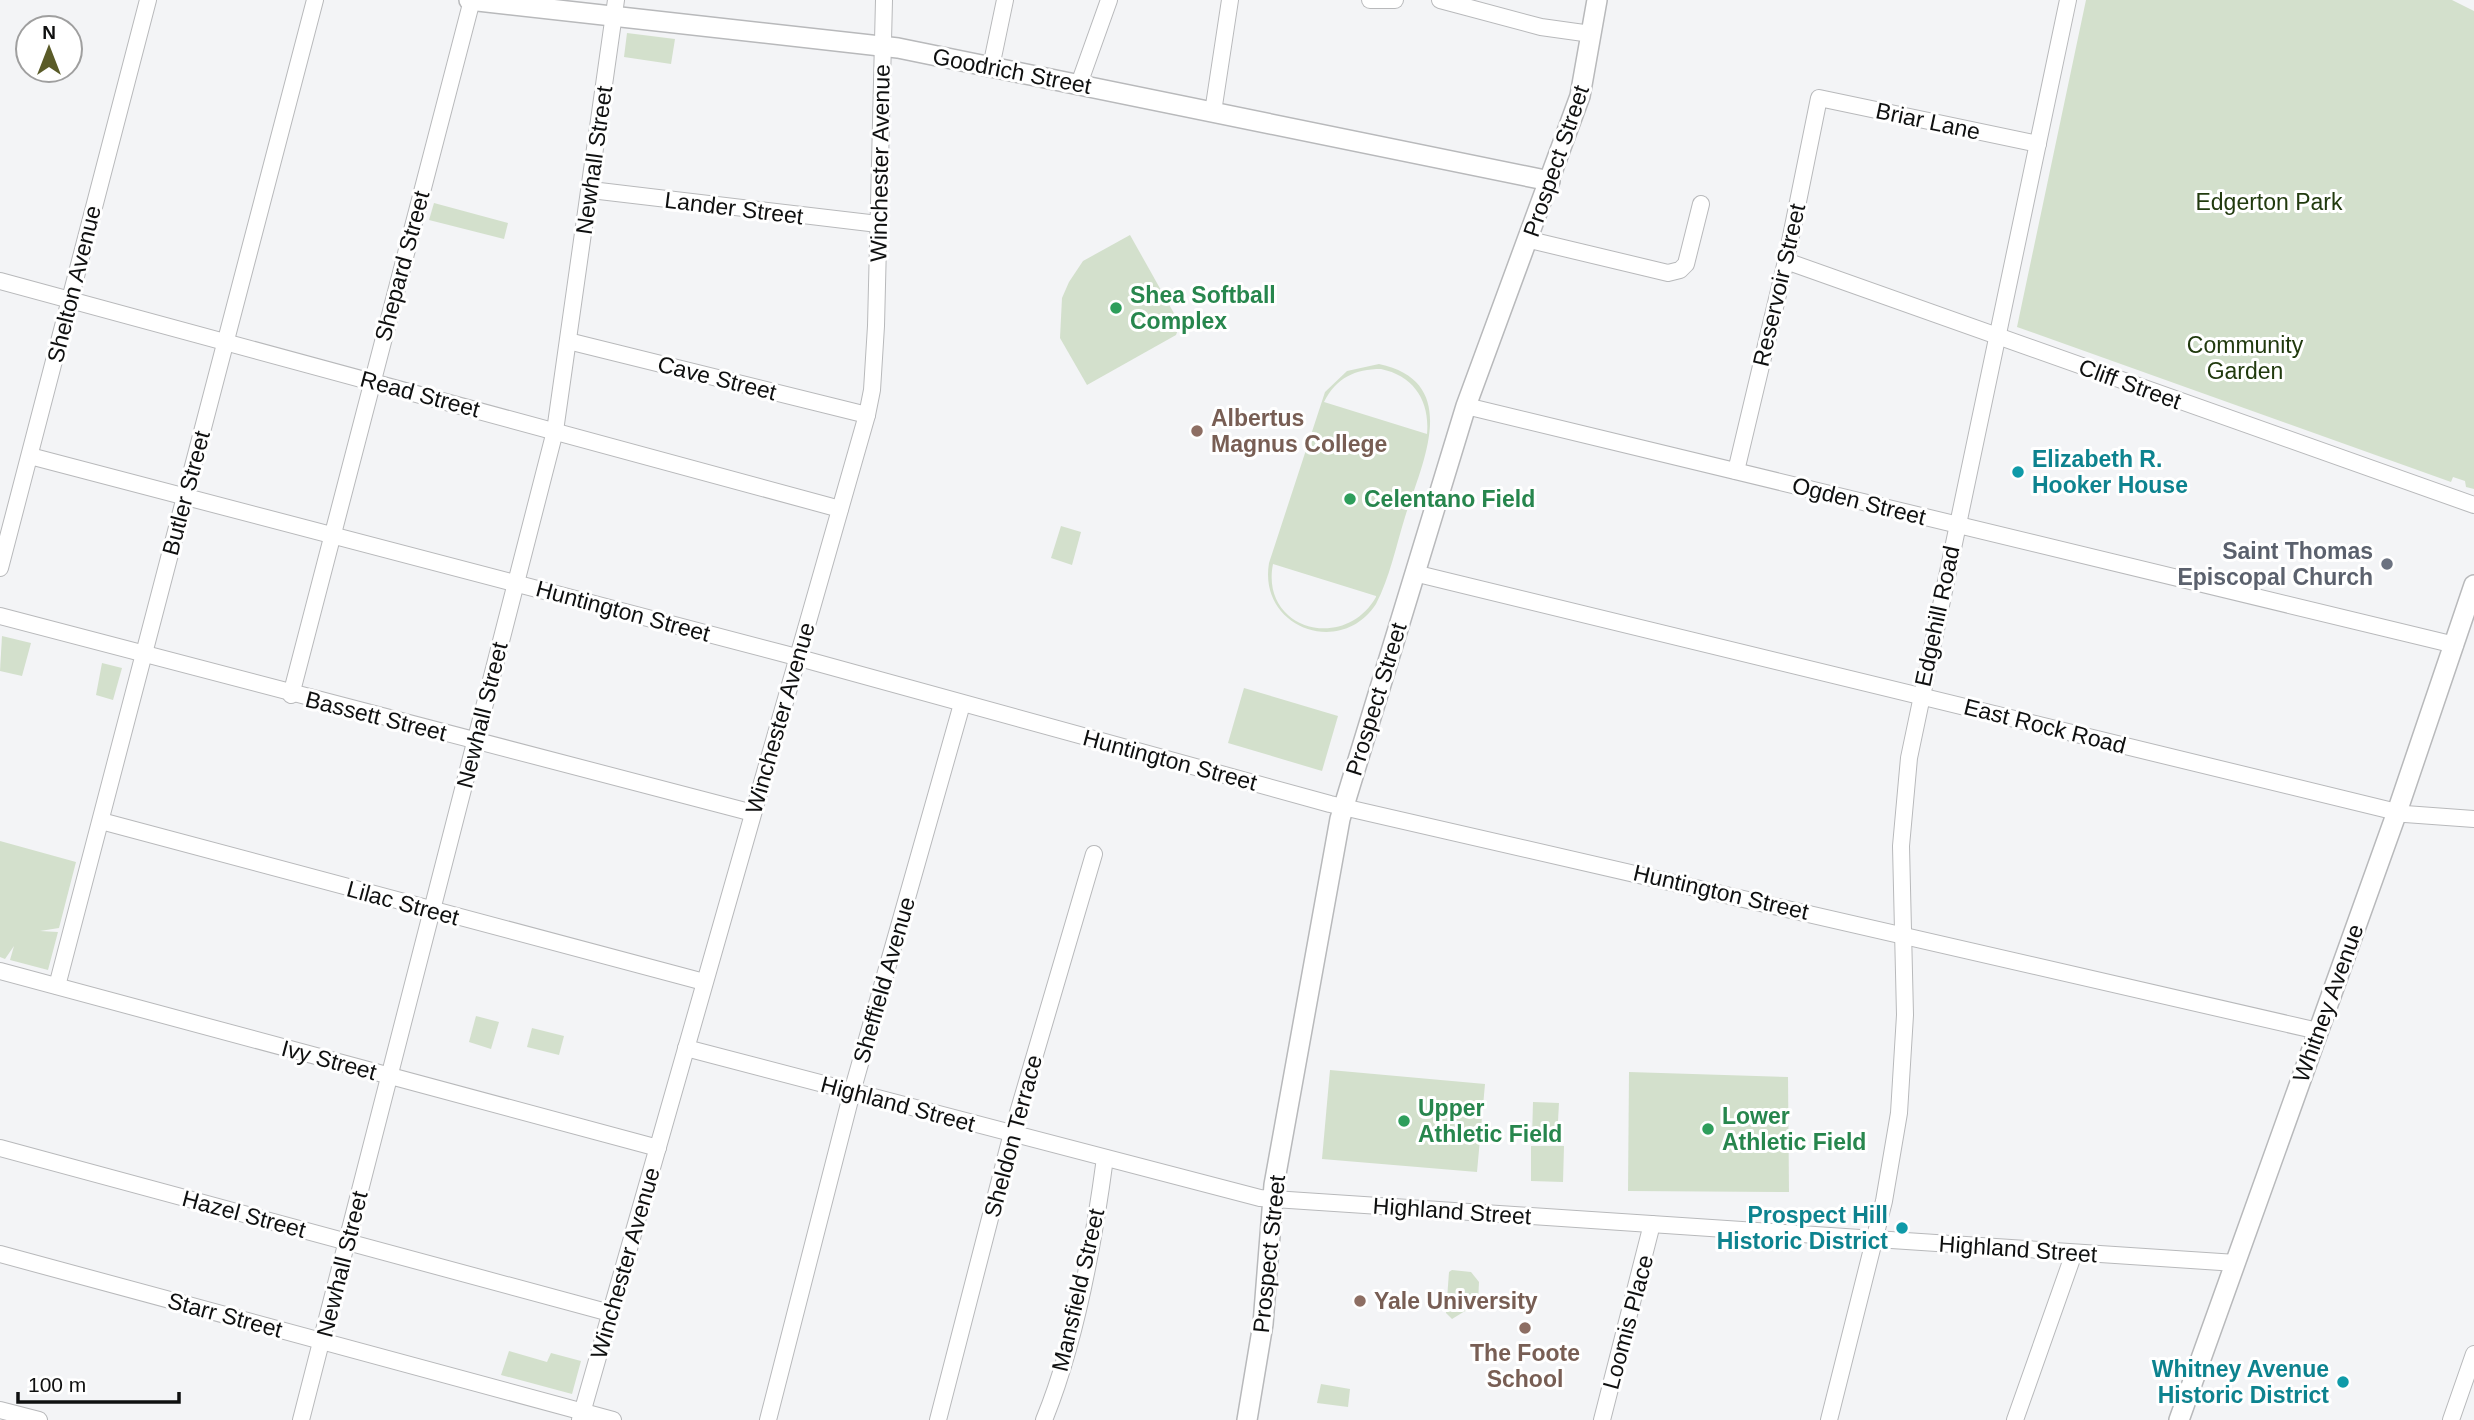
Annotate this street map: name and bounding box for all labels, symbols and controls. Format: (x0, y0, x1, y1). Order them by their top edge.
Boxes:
north arrow (14, 14, 84, 84)
text: N (42, 22, 56, 43)
street label: Goodrich Street (930, 43, 1094, 99)
street label: Winchester Avenue (865, 64, 895, 262)
street label: Prospect Street (1518, 81, 1594, 240)
street label: Newhall Street (571, 84, 617, 236)
street label: Briar Lane (1873, 97, 1983, 145)
street label: Shepard Street (369, 187, 435, 344)
street label: Lander Street (663, 187, 805, 229)
park label: Edgerton Park (2195, 189, 2343, 215)
street label: Reservoir Street (1748, 201, 1810, 369)
street label: Shelton Avenue (42, 203, 106, 365)
place label: Shea Softball Complex (1130, 282, 1276, 334)
marker: Shea Softball Complex (1108, 300, 1124, 316)
park label: Community Garden (2187, 332, 2304, 384)
street label: Cave Street (655, 351, 780, 405)
street label: Cliff Street (2075, 353, 2185, 415)
street label: Read Street (357, 366, 483, 423)
place label: Albertus Magnus College (1211, 405, 1387, 457)
marker: Albertus Magnus College (1189, 423, 1205, 439)
street label: Butler Street (157, 427, 215, 558)
place label: Elizabeth R. Hooker House (2032, 446, 2188, 498)
marker: Elizabeth R. Hooker House (2010, 464, 2026, 480)
street label: Ogden Street (1789, 472, 1929, 530)
place label: Celentano Field (1364, 486, 1535, 512)
marker: Celentano Field (1342, 491, 1358, 507)
place label: Saint Thomas Episcopal Church (2177, 538, 2373, 590)
street label: Edgehill Road (1909, 543, 1965, 689)
marker: Saint Thomas Episcopal Church (2379, 556, 2395, 572)
street label: Huntington Street (533, 575, 713, 647)
street label: Winchester Avenue (740, 619, 820, 817)
street label: Prospect Street (1340, 619, 1412, 779)
street label: Newhall Street (451, 639, 513, 791)
street label: Bassett Street (303, 686, 450, 746)
street label: East Rock Road (1961, 693, 2129, 759)
street label: Huntington Street (1080, 724, 1260, 796)
street label: Huntington Street (1631, 859, 1812, 925)
street label: Lilac Street (344, 876, 463, 931)
street label: Sheffield Avenue (848, 894, 920, 1066)
street label: Whitney Avenue (2287, 921, 2369, 1085)
street label: Ivy Street (279, 1035, 380, 1085)
street label: Sheldon Terrace (979, 1052, 1047, 1220)
street label: Highland Street (818, 1071, 979, 1137)
place label: Upper Athletic Field (1418, 1095, 1562, 1147)
place label: Lower Athletic Field (1722, 1103, 1866, 1155)
marker: Upper Athletic Field (1396, 1113, 1412, 1129)
marker: Lower Athletic Field (1700, 1121, 1716, 1137)
street label: Winchester Avenue (585, 1164, 665, 1362)
street label: Prospect Street (1248, 1173, 1290, 1334)
street label: Hazel Street (180, 1185, 309, 1243)
street label: Newhall Street (311, 1188, 373, 1340)
street label: Highland Street (1372, 1193, 1533, 1230)
place label: Prospect Hill Historic District (1717, 1202, 1888, 1254)
street label: Mansfield Street (1047, 1206, 1109, 1374)
marker: Prospect Hill Historic District (1894, 1220, 1910, 1236)
street label: Highland Street (1938, 1231, 2099, 1268)
street label: Loomis Place (1598, 1252, 1658, 1392)
street label: Starr Street (165, 1287, 286, 1343)
place label: Yale University (1374, 1288, 1538, 1314)
marker: Yale University (1352, 1293, 1368, 1309)
marker: The Foote School (1517, 1320, 1533, 1336)
place label: The Foote School (1470, 1340, 1580, 1392)
place label: Whitney Avenue Historic District (2152, 1356, 2329, 1408)
scale bar (18, 1360, 178, 1404)
text: 100 m (28, 1373, 86, 1396)
marker: Whitney Avenue Historic District (2335, 1374, 2351, 1390)

